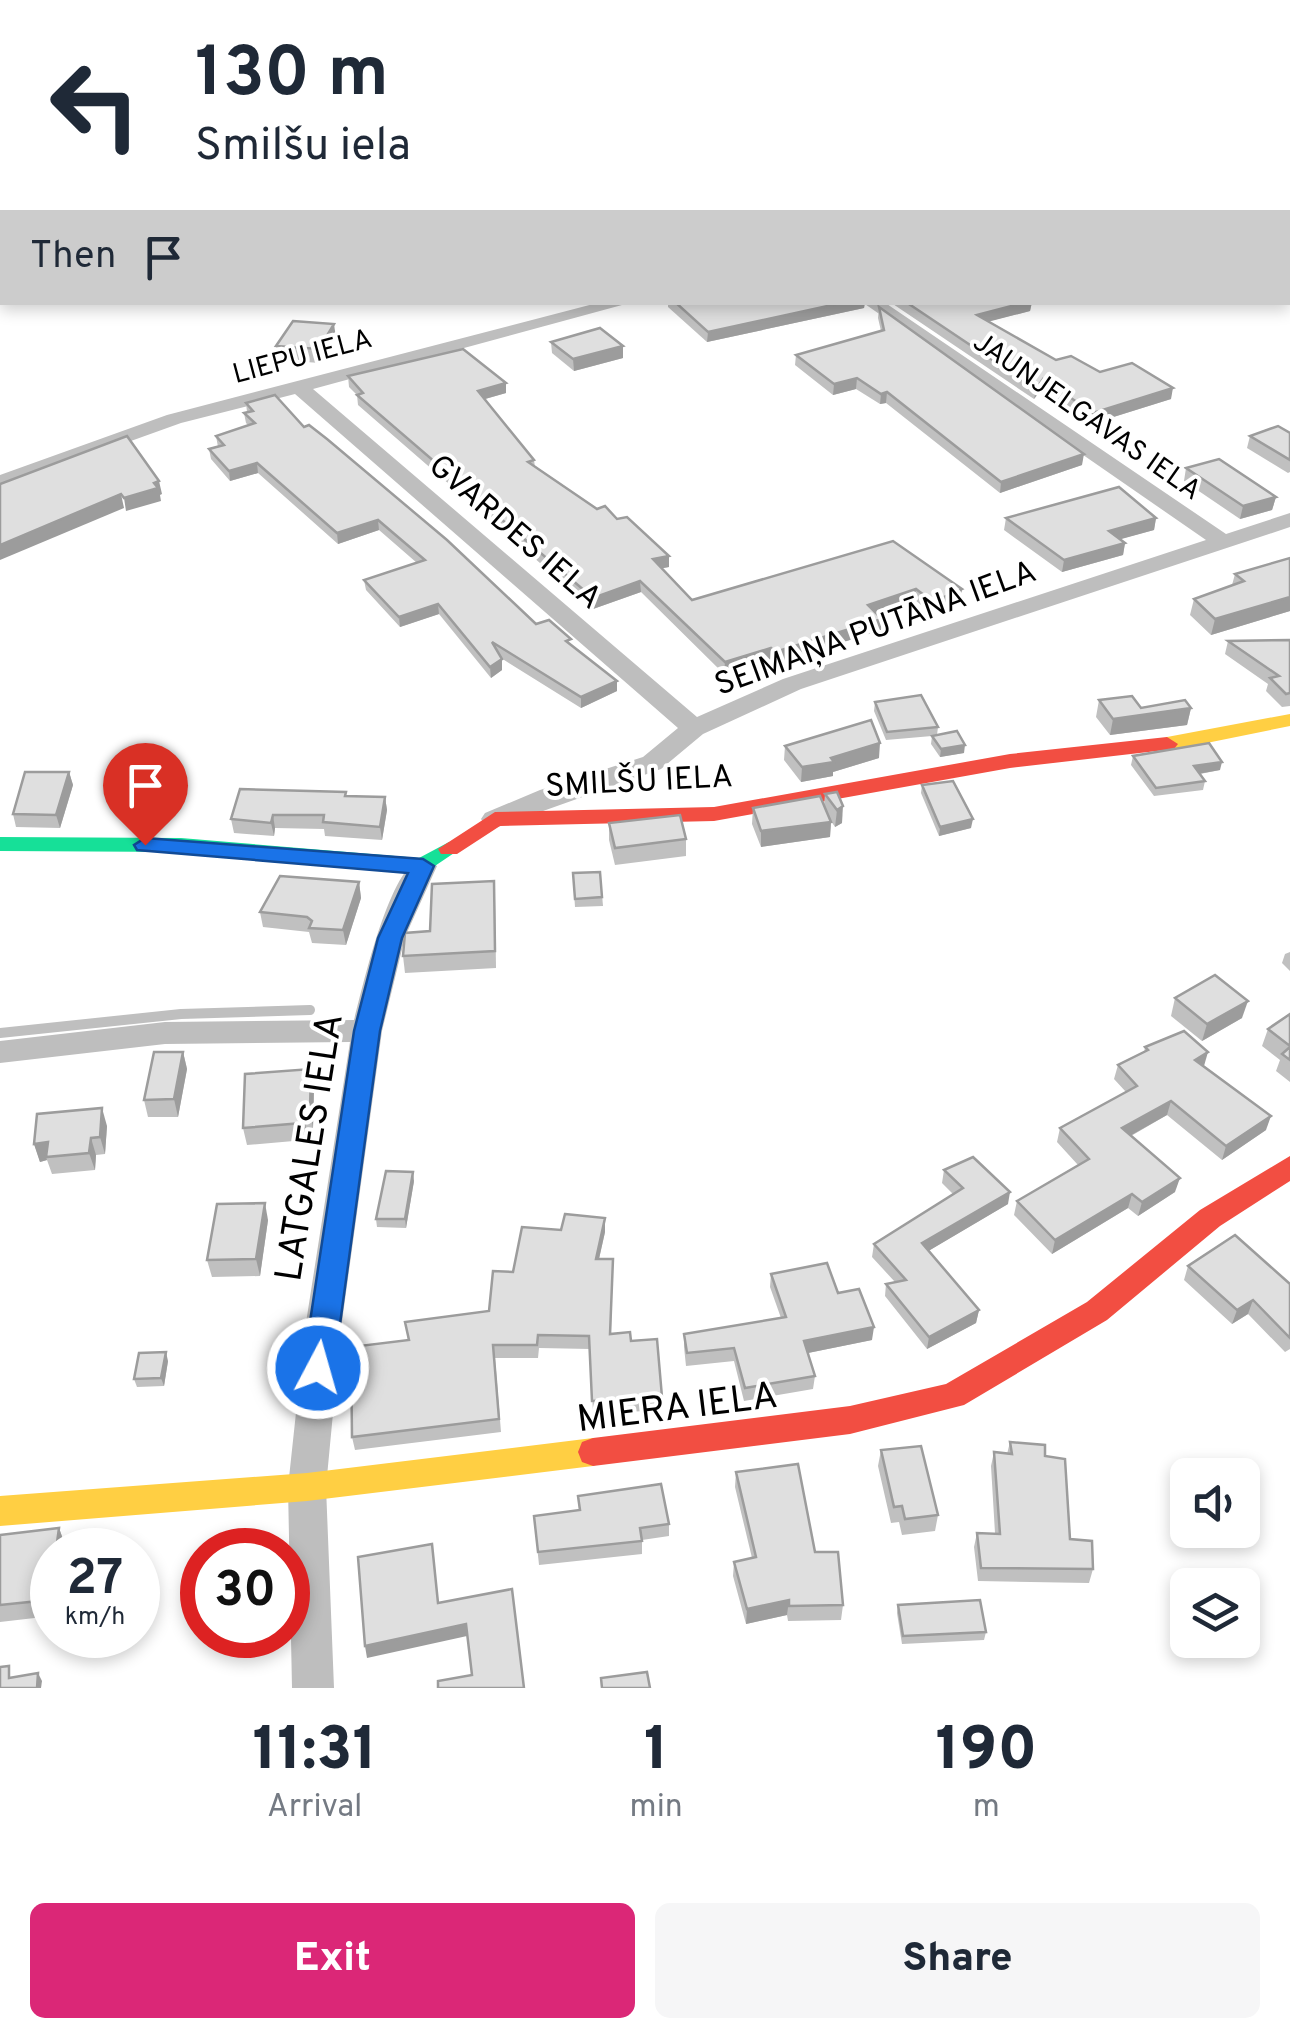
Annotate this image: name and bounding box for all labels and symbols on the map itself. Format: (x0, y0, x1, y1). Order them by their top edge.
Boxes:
street label: LIEPU IELA (229, 322, 376, 394)
street label: JAUNJELGAVAS IELA (965, 325, 1207, 510)
street label: GVARDES IELA (419, 447, 609, 619)
street label: SEIMAŅA PUTĀNA IELA (710, 553, 1042, 707)
pin (103, 743, 188, 846)
street label: SMILŠU IELA (544, 755, 734, 808)
street label: LATGALES IELA (266, 1010, 357, 1285)
position arrow (266, 1316, 370, 1420)
street label: MIERA IELA (574, 1373, 781, 1446)
speed limit sign: 30 (180, 1528, 310, 1658)

